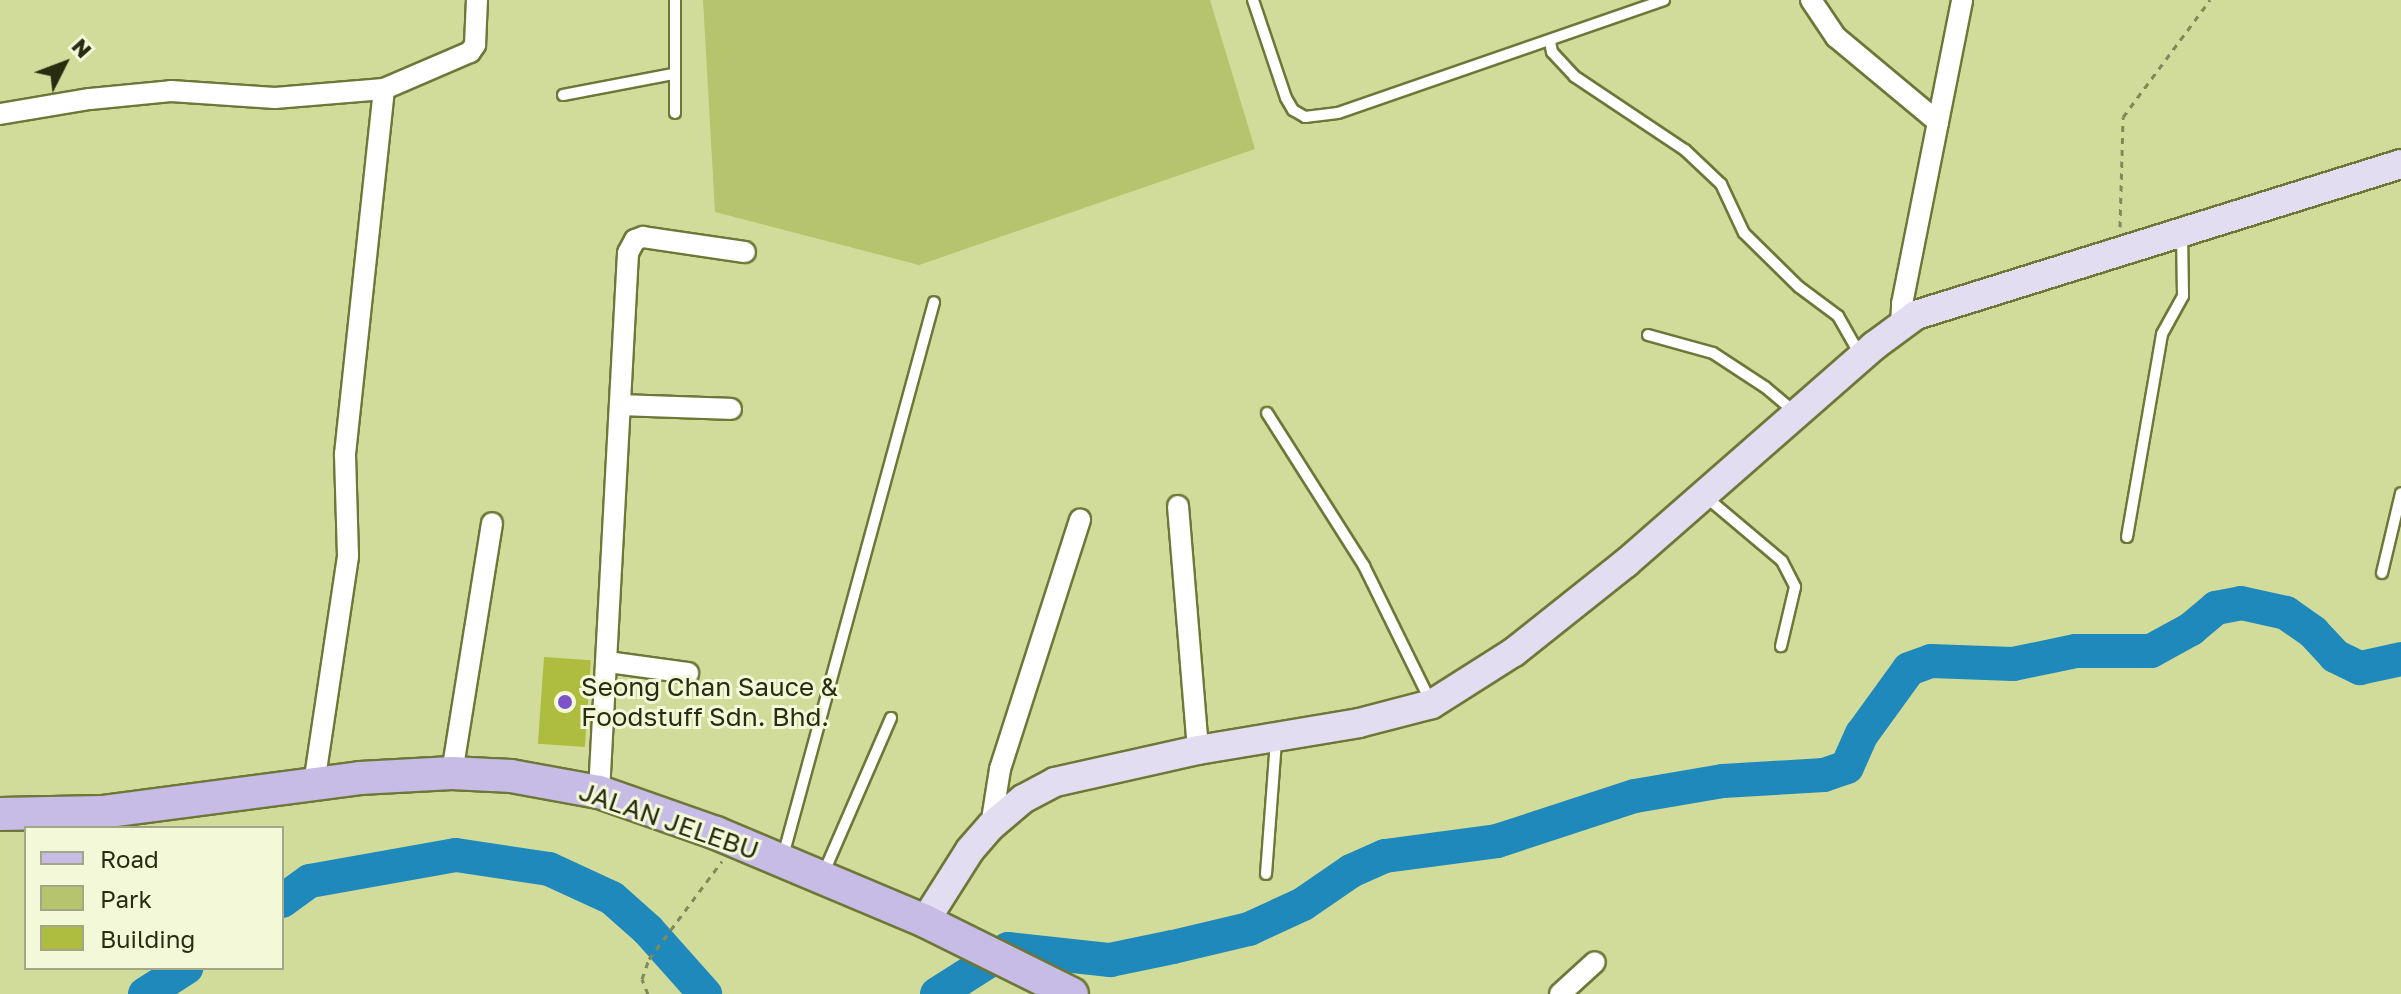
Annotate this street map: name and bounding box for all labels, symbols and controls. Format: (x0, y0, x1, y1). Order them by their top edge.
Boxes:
north arrow (24, 24, 104, 104)
text: N (67, 32, 98, 63)
place label: Seong Chan Sauce & Foodstuff Sdn. Bhd. (581, 671, 838, 732)
marker: Seong Chan Sauce & Foodstuff Sdn. Bhd. (556, 693, 574, 711)
street label: JALAN JELEBU (575, 776, 763, 866)
legend (24, 826, 284, 970)
text: Road (100, 844, 159, 873)
text: Park (100, 884, 152, 913)
text: Building (100, 924, 195, 953)

